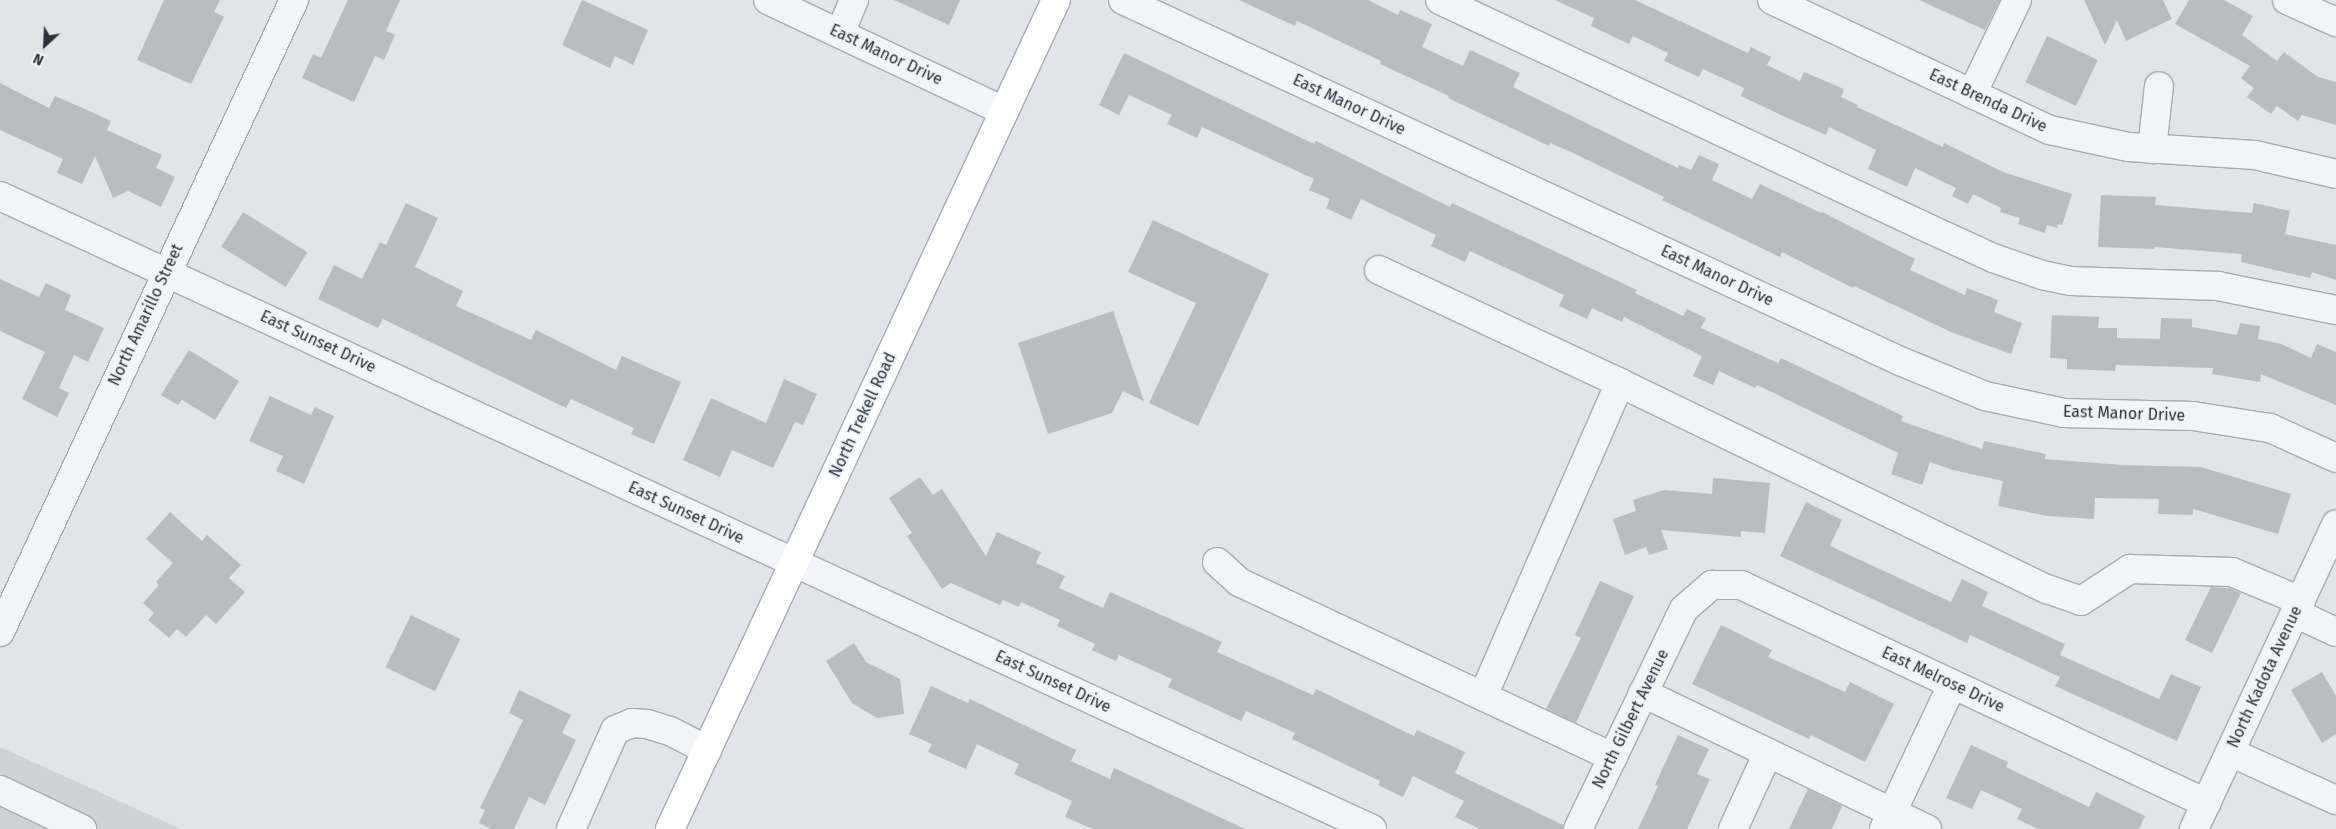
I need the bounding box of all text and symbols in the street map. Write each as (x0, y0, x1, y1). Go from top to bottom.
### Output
north arrow (20, 20, 70, 70)
street label: East Manor Drive (827, 20, 945, 90)
text: N (31, 49, 46, 69)
street label: East Brenda Drive (1926, 65, 2050, 137)
street label: East Manor Drive (1290, 70, 1408, 140)
street label: North Amarillo Street (105, 241, 187, 389)
street label: East Manor Drive (1658, 241, 1776, 311)
street label: East Sunset Drive (257, 307, 379, 377)
street label: North Trekell Road (826, 350, 900, 480)
street label: East Manor Drive (2063, 402, 2185, 426)
street label: East Sunset Drive (625, 478, 747, 548)
street label: North Kadota Avenue (2224, 603, 2306, 751)
street label: East Melrose Drive (1879, 643, 2007, 717)
street label: North Gilbert Avenue (1589, 646, 1673, 792)
street label: East Sunset Drive (992, 647, 1114, 717)

